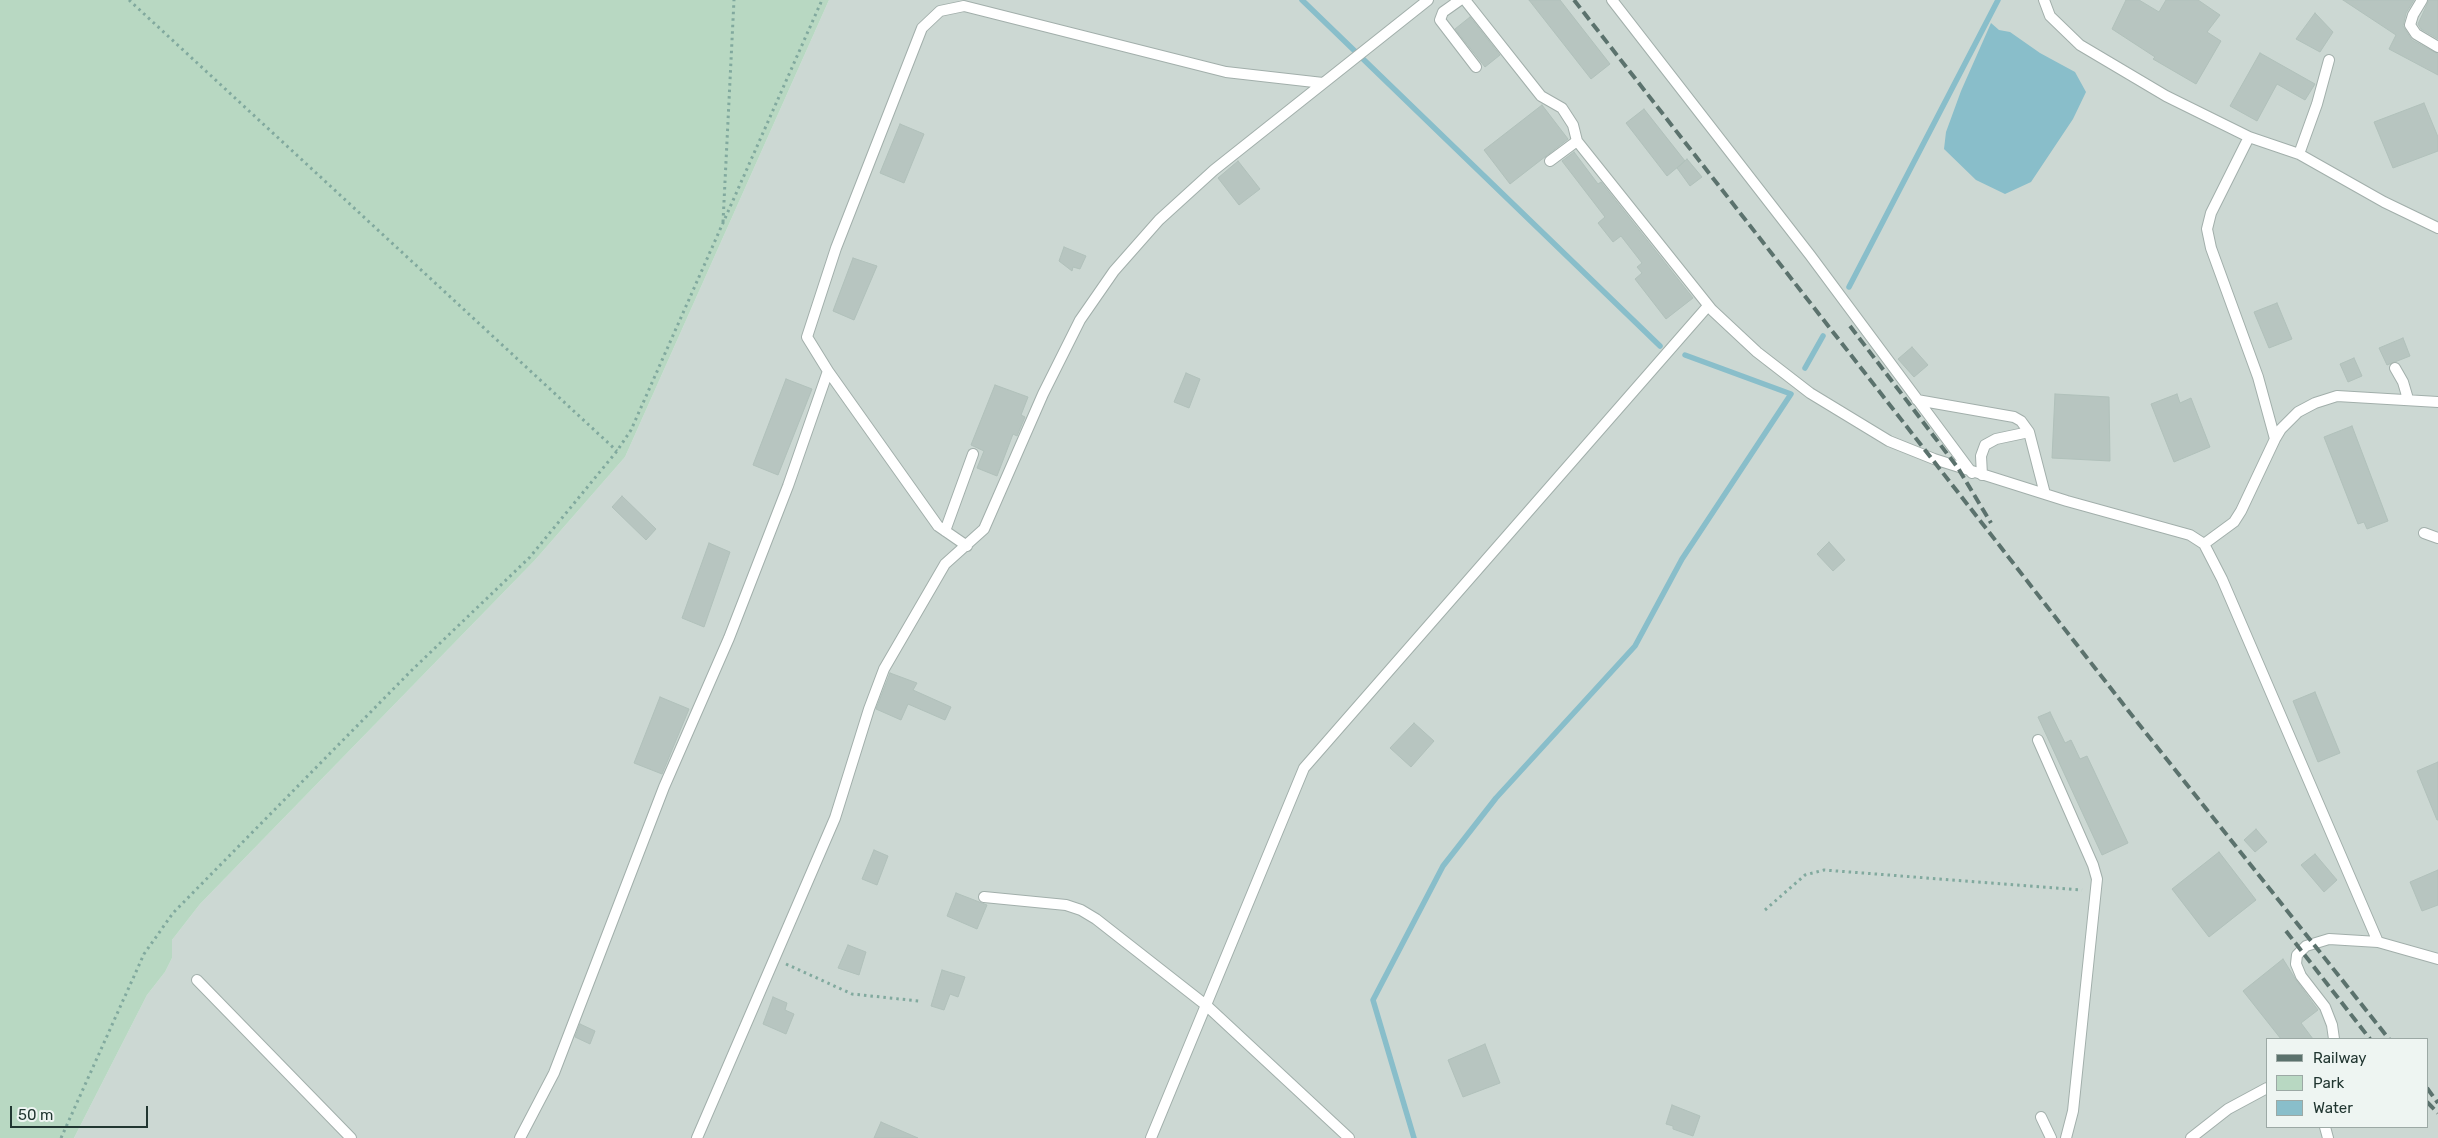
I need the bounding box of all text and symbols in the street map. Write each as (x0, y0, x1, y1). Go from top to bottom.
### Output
legend (2266, 1038, 2428, 1128)
text: Railway (2313, 1049, 2367, 1067)
text: Park (2313, 1074, 2344, 1092)
scale bar (12, 1096, 150, 1128)
text: Water (2313, 1099, 2353, 1117)
text: 50 m (18, 1106, 53, 1124)

